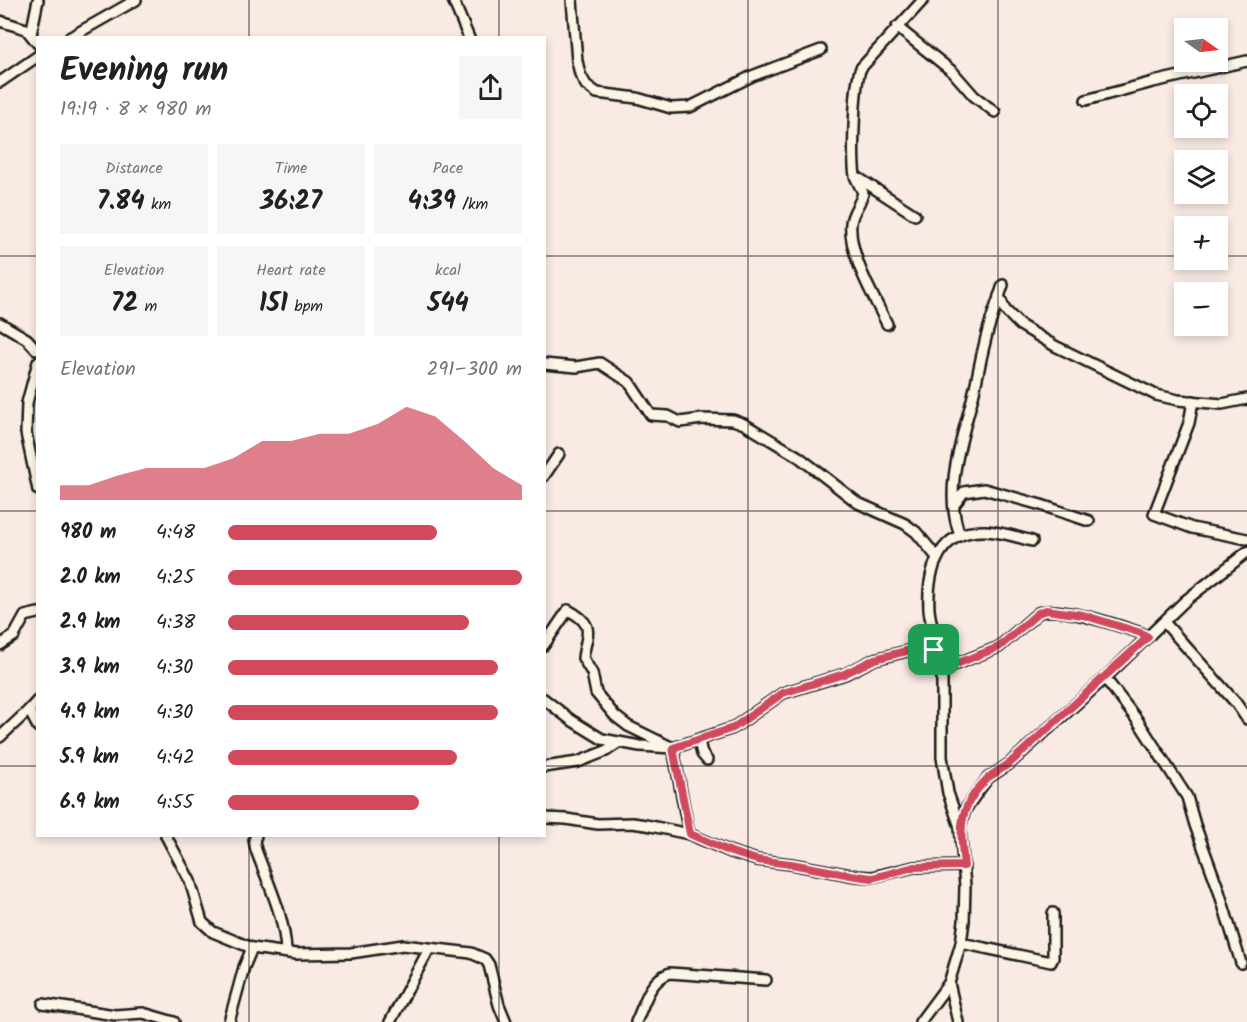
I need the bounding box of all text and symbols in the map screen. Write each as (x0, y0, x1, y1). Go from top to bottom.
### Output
north arrow (1174, 18, 1228, 72)
map controls (1174, 18, 1228, 336)
text: Evening run (60, 45, 228, 98)
button: share (459, 56, 522, 119)
button: locate (1174, 84, 1228, 138)
text: 19:19 · 8 × 980 m (60, 94, 211, 126)
button: layers (1174, 150, 1228, 204)
text: Distance (105, 156, 163, 181)
text: Time (275, 156, 307, 181)
text: Pace (433, 156, 463, 181)
text: 7.84 (97, 181, 145, 223)
text: 36:27 (260, 181, 322, 223)
text: 4:39 (408, 181, 456, 223)
text: km (145, 192, 171, 217)
text: /km (456, 192, 488, 217)
button: + (1174, 216, 1228, 270)
text: Elevation (104, 258, 164, 283)
text: Heart rate (256, 258, 326, 283)
text: kcal (435, 258, 461, 283)
button: − (1174, 282, 1228, 336)
text: 72 (111, 283, 138, 325)
text: 151 (259, 283, 288, 325)
text: 544 (427, 283, 469, 325)
text: m (138, 294, 157, 319)
text: bpm (288, 294, 323, 319)
text: Elevation (60, 354, 136, 386)
text: 291–300 m (427, 354, 522, 386)
text: 980 m (60, 517, 116, 549)
text: 4:48 (156, 517, 195, 549)
text: 2.0 km (60, 562, 121, 594)
text: 4:25 (156, 562, 194, 594)
text: 2.9 km (60, 607, 120, 639)
text: 4:38 (156, 607, 195, 639)
pin (908, 624, 959, 675)
icon: arrive (917, 633, 950, 666)
text: 3.9 km (60, 652, 120, 684)
text: 4:30 (156, 652, 193, 684)
text: 4.9 km (60, 697, 120, 729)
text: 4:30 (156, 697, 193, 729)
text: 5.9 km (60, 742, 119, 774)
text: 4:42 (156, 742, 195, 774)
text: 6.9 km (60, 787, 120, 819)
text: 4:55 (156, 787, 193, 819)

